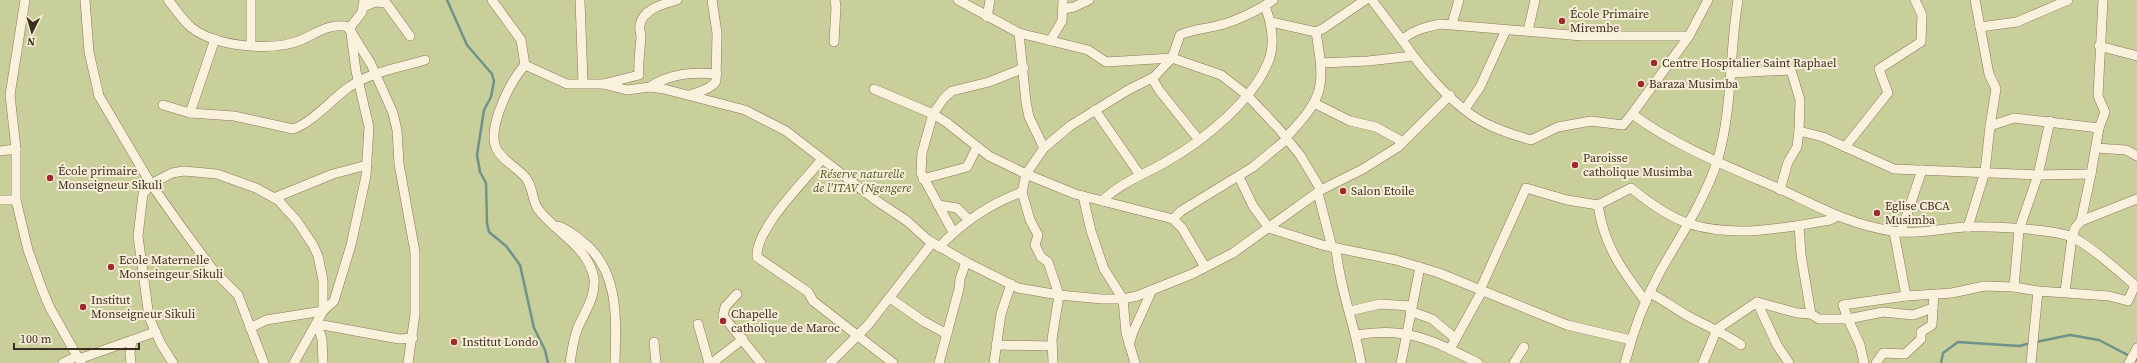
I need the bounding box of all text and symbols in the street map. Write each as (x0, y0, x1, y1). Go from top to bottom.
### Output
place label: École Primaire Mirembe (1570, 6, 1649, 36)
north arrow (12, 12, 52, 52)
marker: École Primaire Mirembe (1557, 16, 1567, 26)
text: N (27, 34, 36, 49)
place label: Centre Hospitalier Saint Raphael (1662, 55, 1837, 71)
marker: Centre Hospitalier Saint Raphael (1649, 58, 1659, 68)
place label: Baraza Musimba (1649, 76, 1739, 92)
marker: Baraza Musimba (1636, 79, 1646, 89)
place label: Paroisse catholique Musimba (1583, 150, 1693, 180)
marker: Paroisse catholique Musimba (1570, 160, 1580, 170)
place label: École primaire Monseigneur Sikuli (58, 163, 163, 193)
park label: Réserve naturelle de l'ITAV (Ngengere (813, 166, 911, 196)
marker: École primaire Monseigneur Sikuli (45, 173, 55, 183)
place label: Salon Etoile (1351, 183, 1414, 199)
marker: Salon Etoile (1338, 186, 1348, 196)
place label: Eglise CBCA Musimba (1885, 198, 1950, 228)
marker: Eglise CBCA Musimba (1872, 208, 1882, 218)
place label: Ecole Maternelle Monseingeur Sikuli (119, 252, 224, 282)
marker: Ecole Maternelle Monseingeur Sikuli (106, 262, 116, 272)
place label: Institut Monseigneur Sikuli (91, 292, 196, 322)
marker: Institut Monseigneur Sikuli (78, 302, 88, 312)
place label: Chapelle catholique de Maroc (731, 306, 840, 336)
marker: Chapelle catholique de Maroc (718, 316, 728, 326)
scale bar (14, 325, 139, 351)
text: 100 m (20, 331, 52, 347)
place label: Institut Londo (462, 334, 539, 350)
marker: Institut Londo (449, 337, 459, 347)

